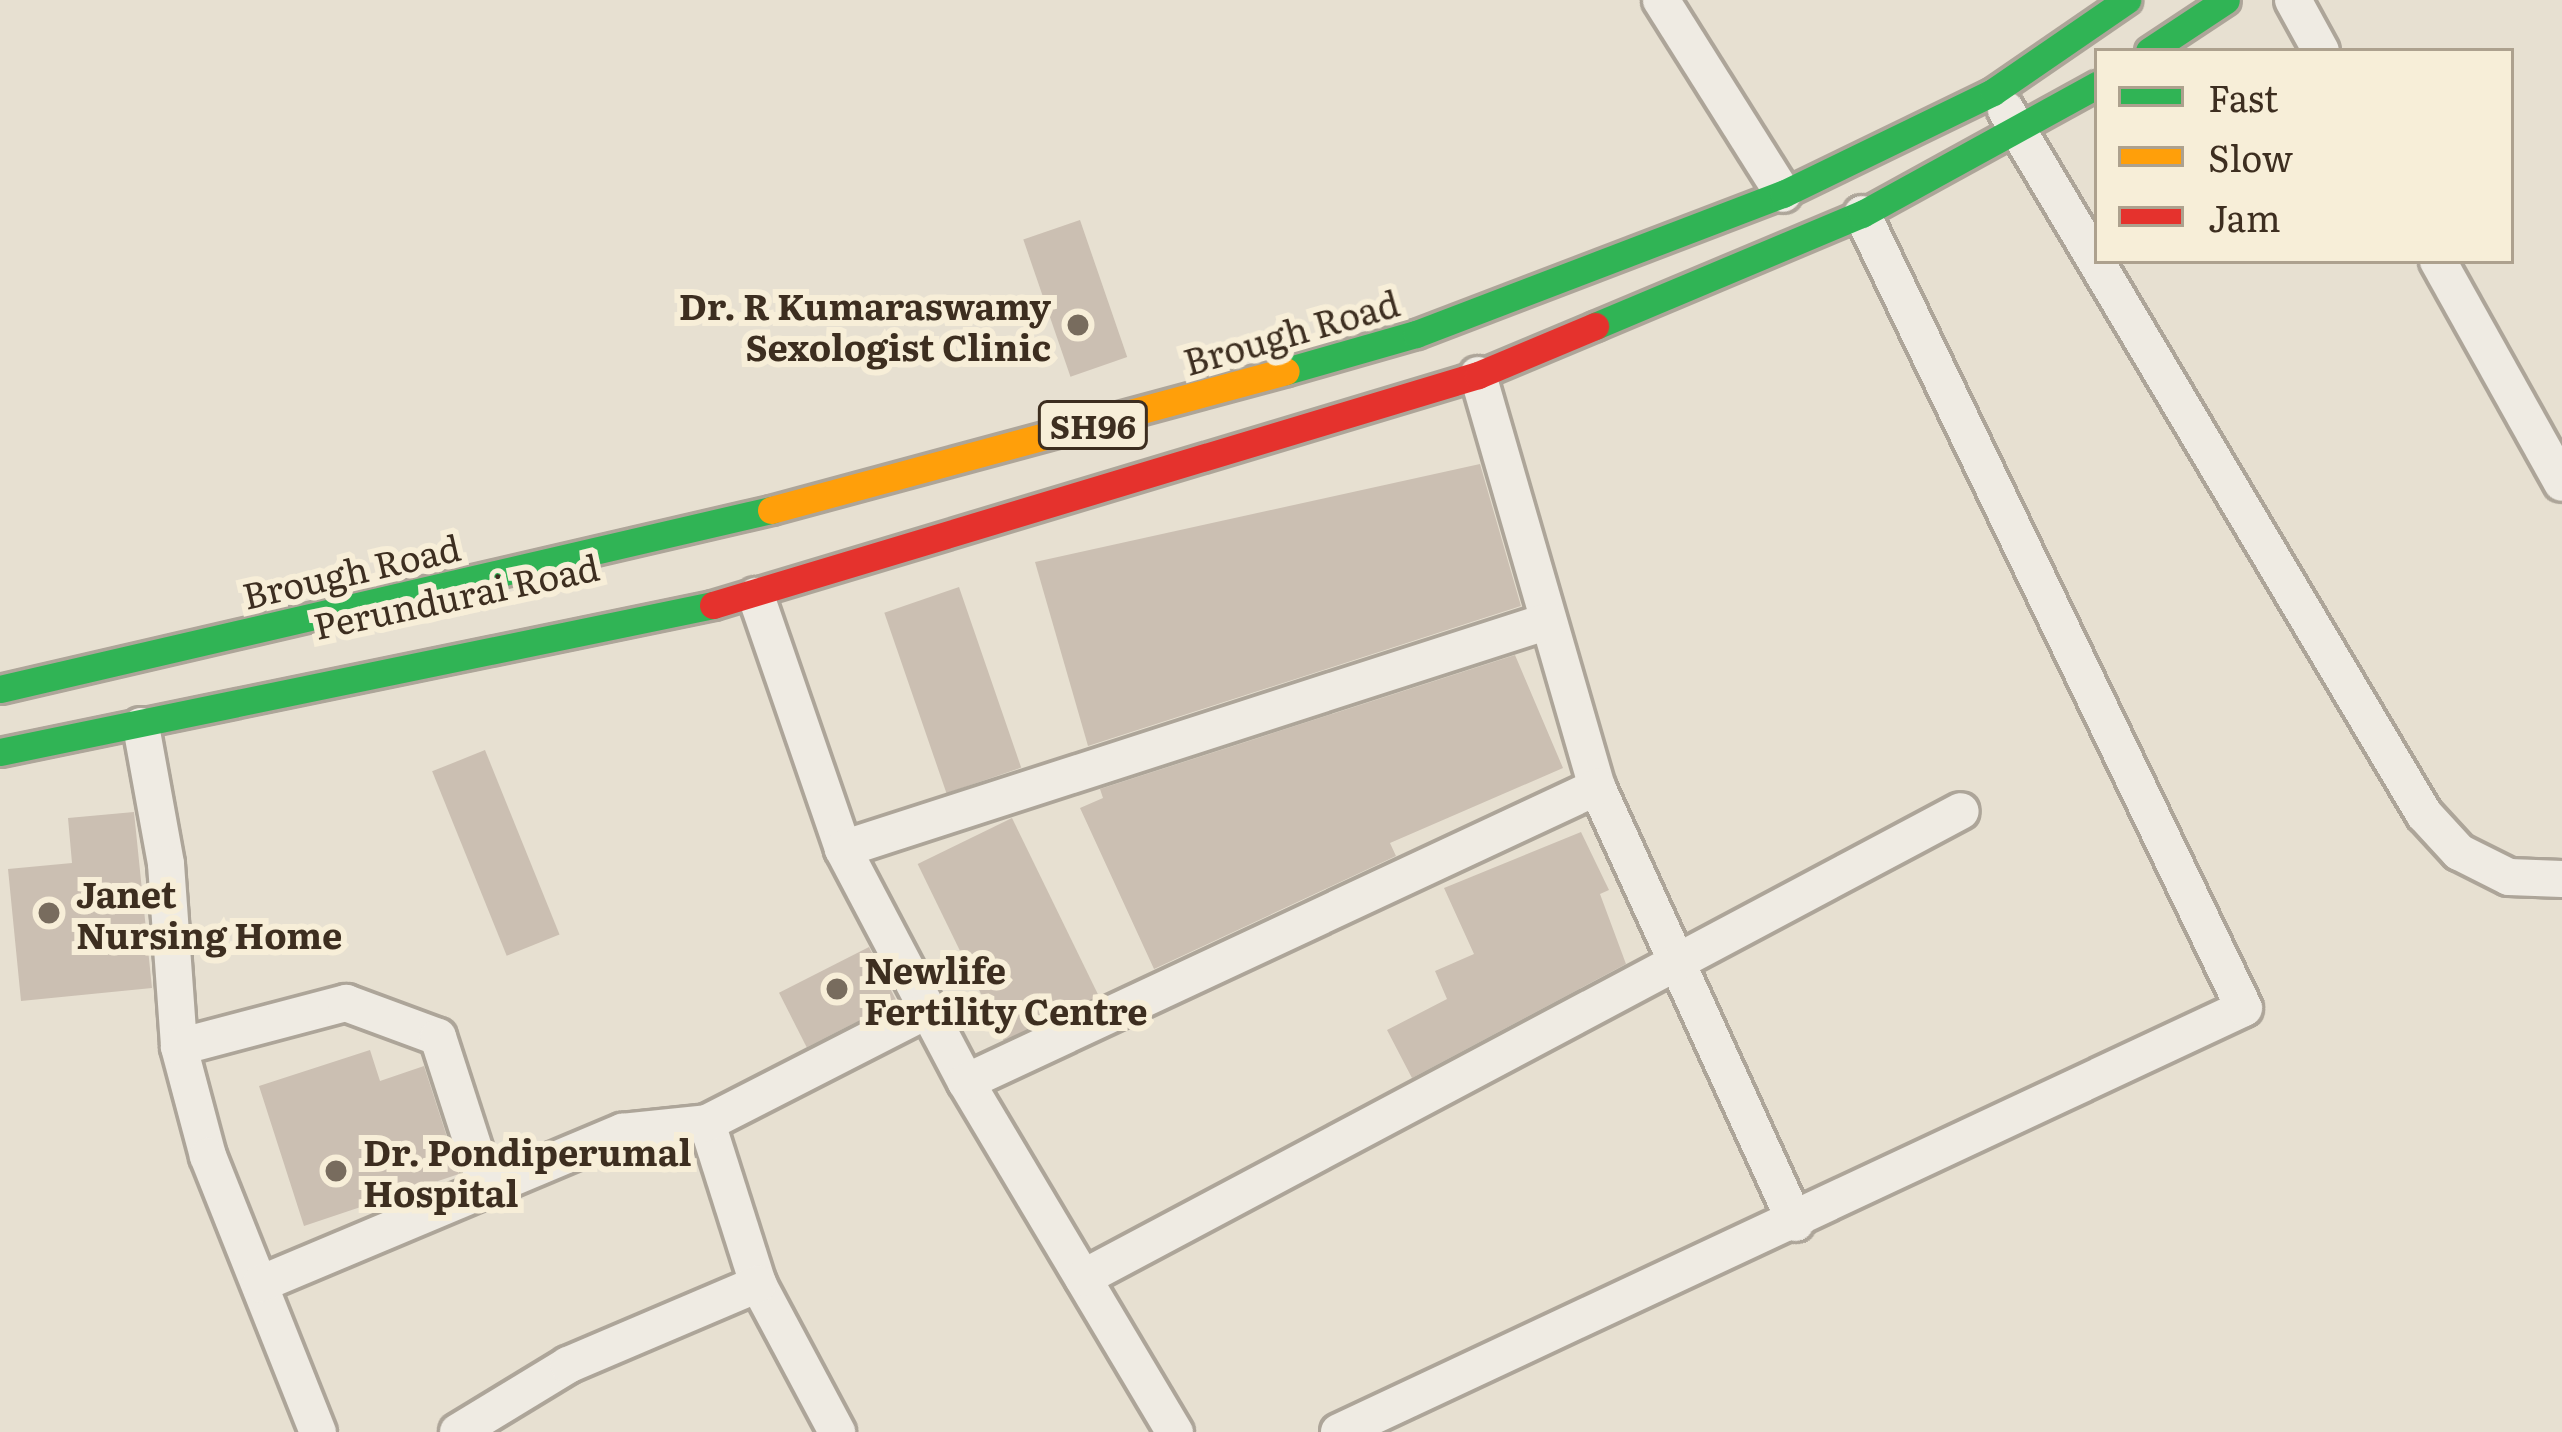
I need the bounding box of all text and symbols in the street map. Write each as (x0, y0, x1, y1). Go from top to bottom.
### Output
legend (2094, 48, 2514, 264)
text: Fast (2208, 70, 2278, 123)
text: Slow (2208, 130, 2293, 183)
text: Jam (2208, 190, 2281, 243)
street label: Brough Road (1178, 280, 1404, 382)
place label: Dr. R Kumaraswamy Sexologist Clinic (679, 282, 1051, 367)
marker: Dr. R Kumaraswamy Sexologist Clinic (1062, 309, 1094, 341)
road number: SH96 (1036, 398, 1150, 452)
street label: Brough Road (238, 524, 464, 616)
street label: Perundurai Road (309, 544, 603, 646)
place label: Janet Nursing Home (76, 870, 342, 955)
marker: Janet Nursing Home (33, 897, 65, 929)
place label: Newlife Fertility Centre (864, 946, 1148, 1031)
marker: Newlife Fertility Centre (821, 973, 853, 1005)
place label: Dr. Pondiperumal Hospital (363, 1128, 692, 1213)
marker: Dr. Pondiperumal Hospital (320, 1155, 352, 1187)

